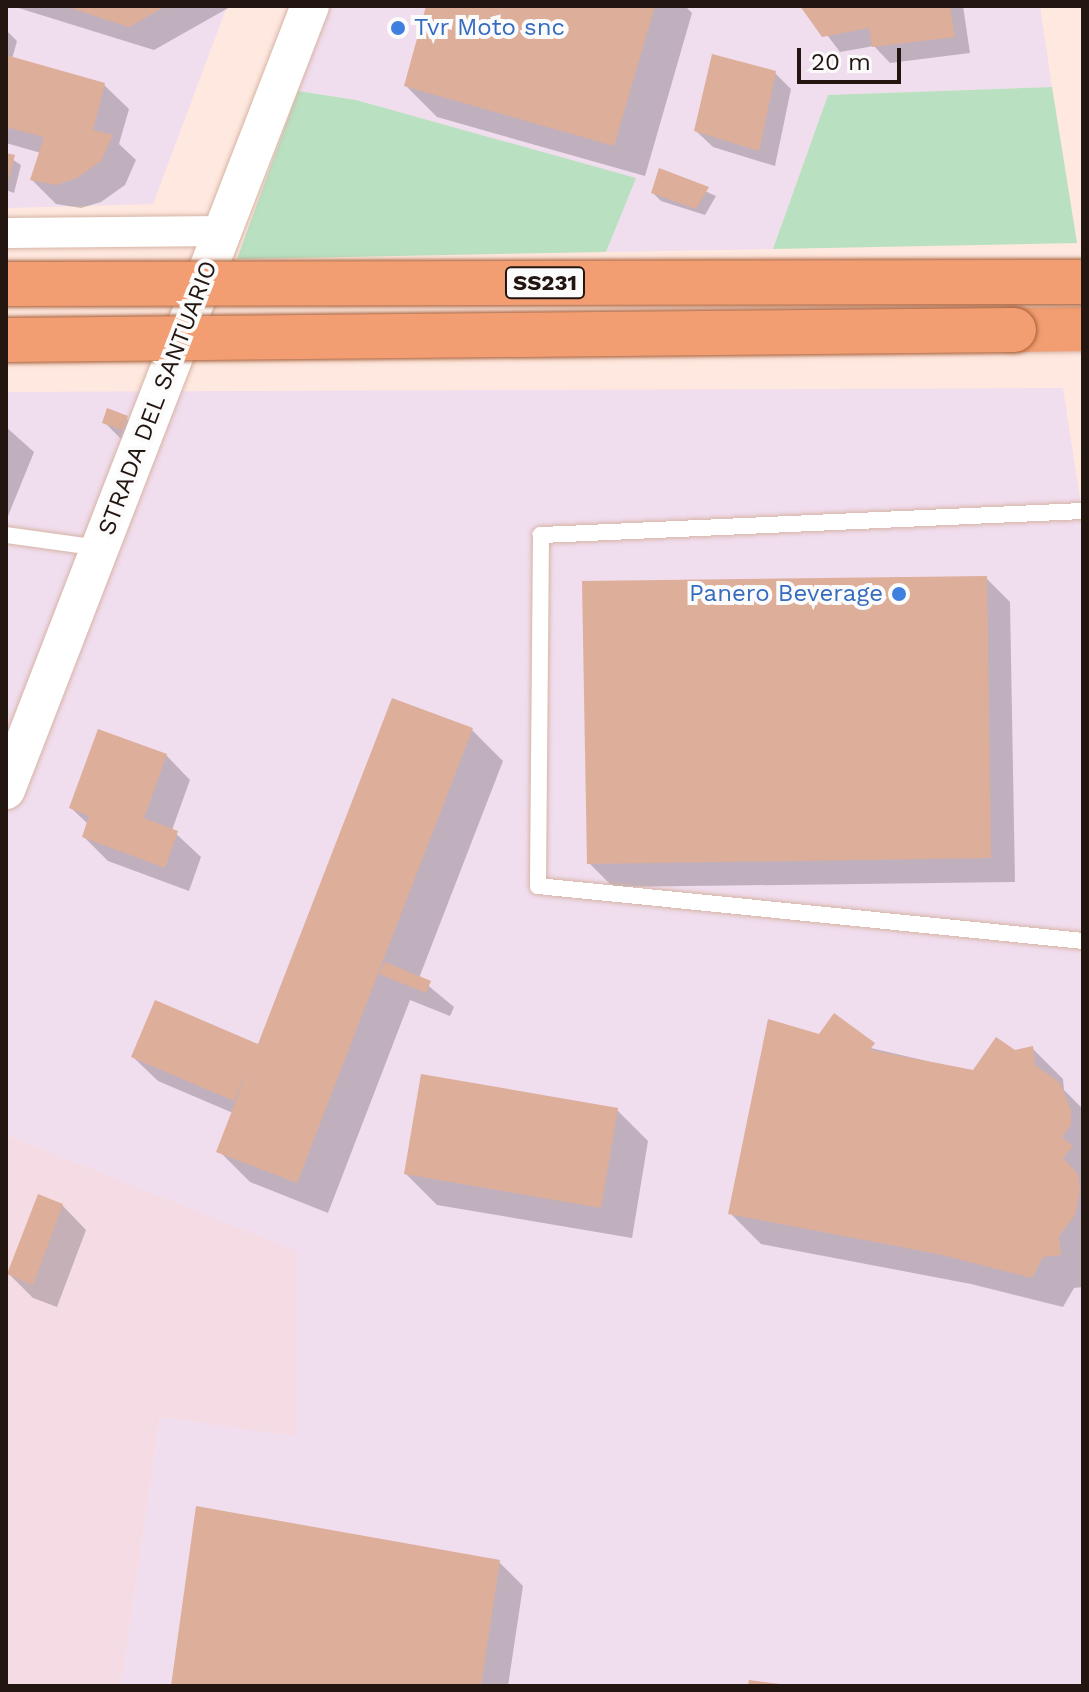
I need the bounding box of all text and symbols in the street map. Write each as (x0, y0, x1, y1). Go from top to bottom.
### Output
place label: Tvr Moto snc (414, 14, 566, 42)
marker: Tvr Moto snc (389, 19, 407, 37)
scale bar (801, 32, 905, 82)
text: 20 m (811, 48, 871, 76)
street label: STRADA DEL SANTUARIO (92, 256, 224, 540)
road number: SS231 (503, 265, 587, 301)
place label: Panero Beverage (689, 580, 883, 608)
marker: Panero Beverage (890, 585, 908, 603)

